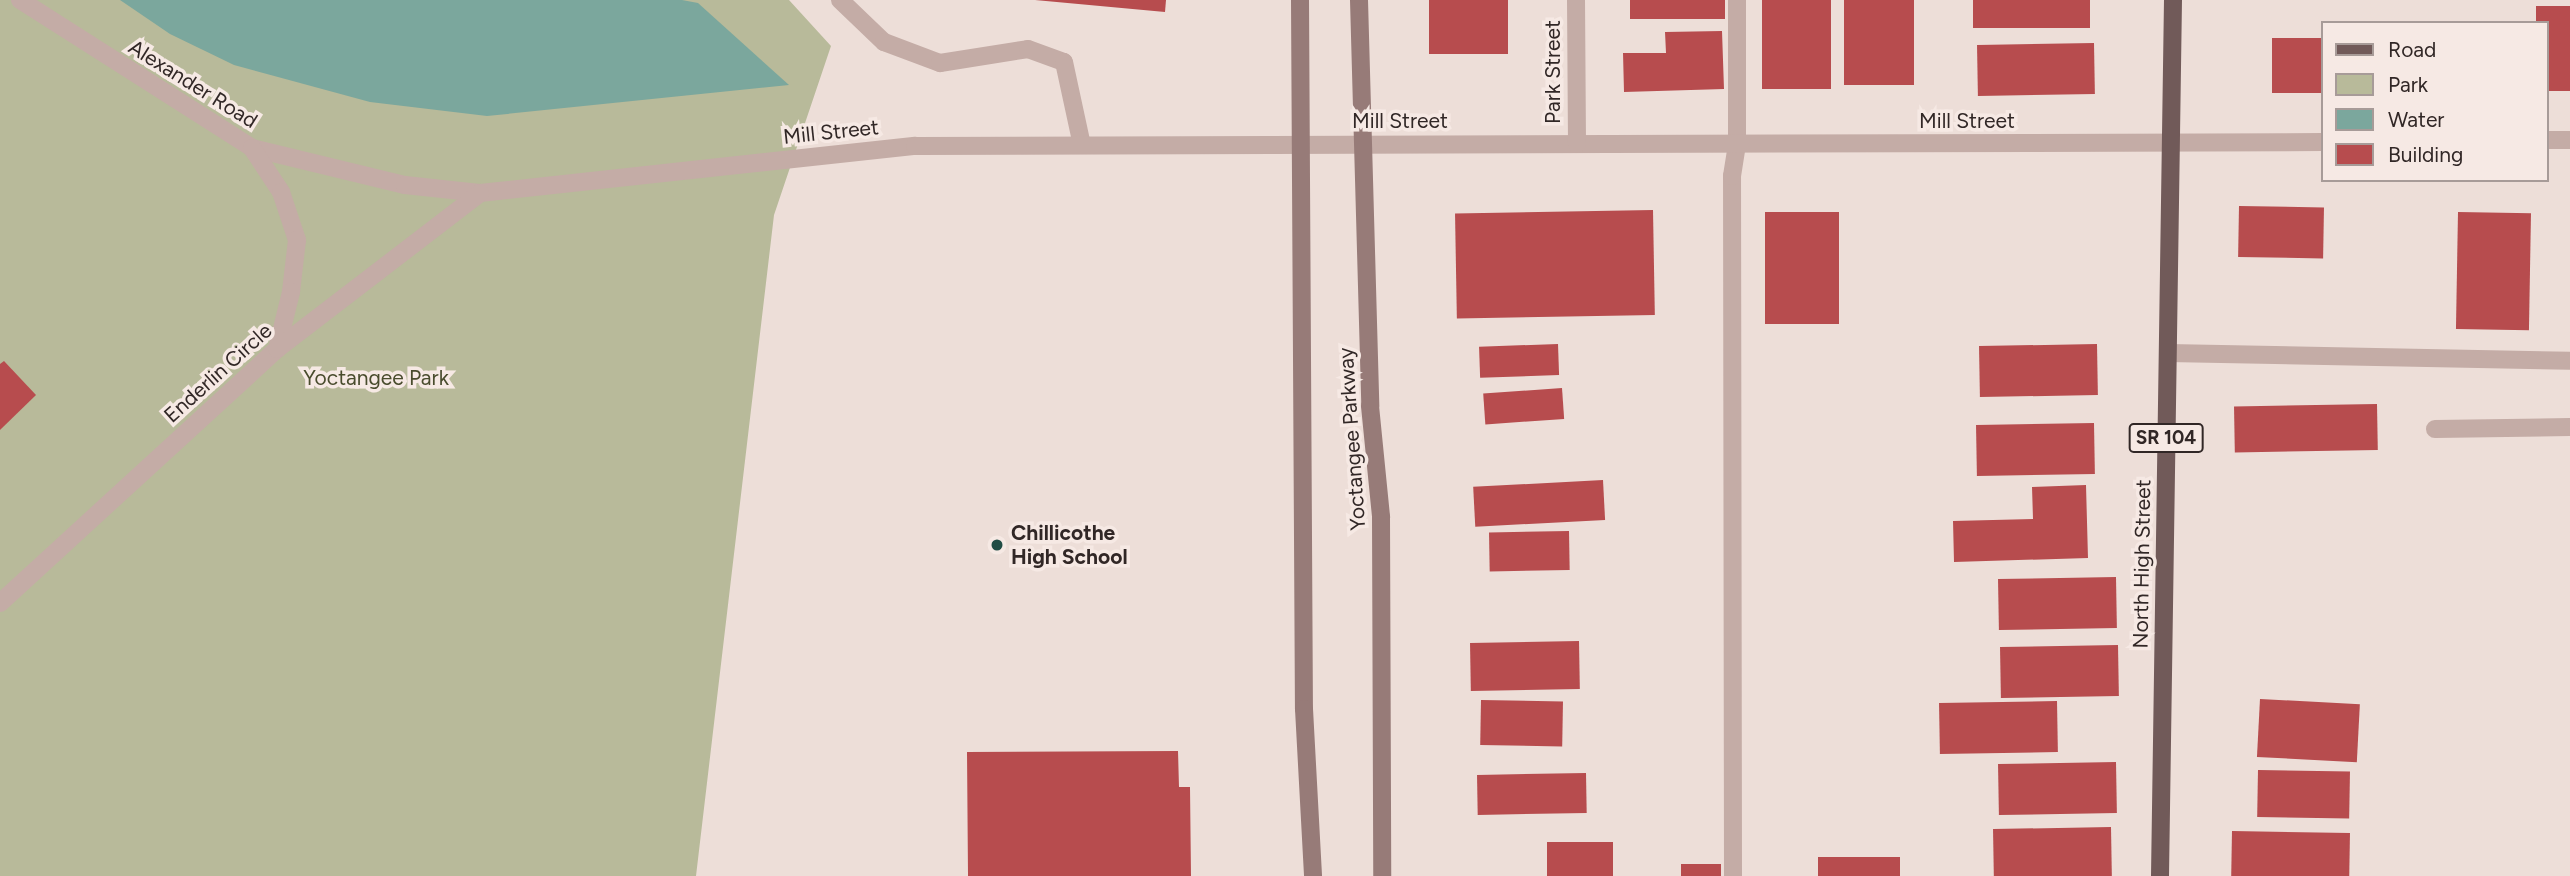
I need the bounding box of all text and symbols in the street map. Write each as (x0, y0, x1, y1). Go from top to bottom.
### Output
street label: Park Street (1540, 20, 1566, 124)
legend (2322, 21, 2549, 182)
street label: Alexander Road (124, 34, 262, 134)
text: Road (2388, 37, 2436, 62)
text: Park (2388, 72, 2428, 97)
text: Water (2388, 107, 2444, 132)
street label: Mill Street (1352, 108, 1448, 134)
street label: Mill Street (1919, 108, 2015, 134)
street label: Mill Street (782, 114, 880, 150)
text: Building (2388, 142, 2463, 167)
street label: Enderlin Circle (159, 318, 277, 428)
street label: Yoctangee Parkway (1333, 347, 1371, 531)
park label: Yoctangee Park (303, 365, 449, 391)
road number: SR 104 (2128, 422, 2204, 453)
street label: North High Street (2128, 479, 2156, 649)
place label: Chillicothe High School (1011, 520, 1128, 570)
marker: Chillicothe High School (989, 537, 1005, 553)

